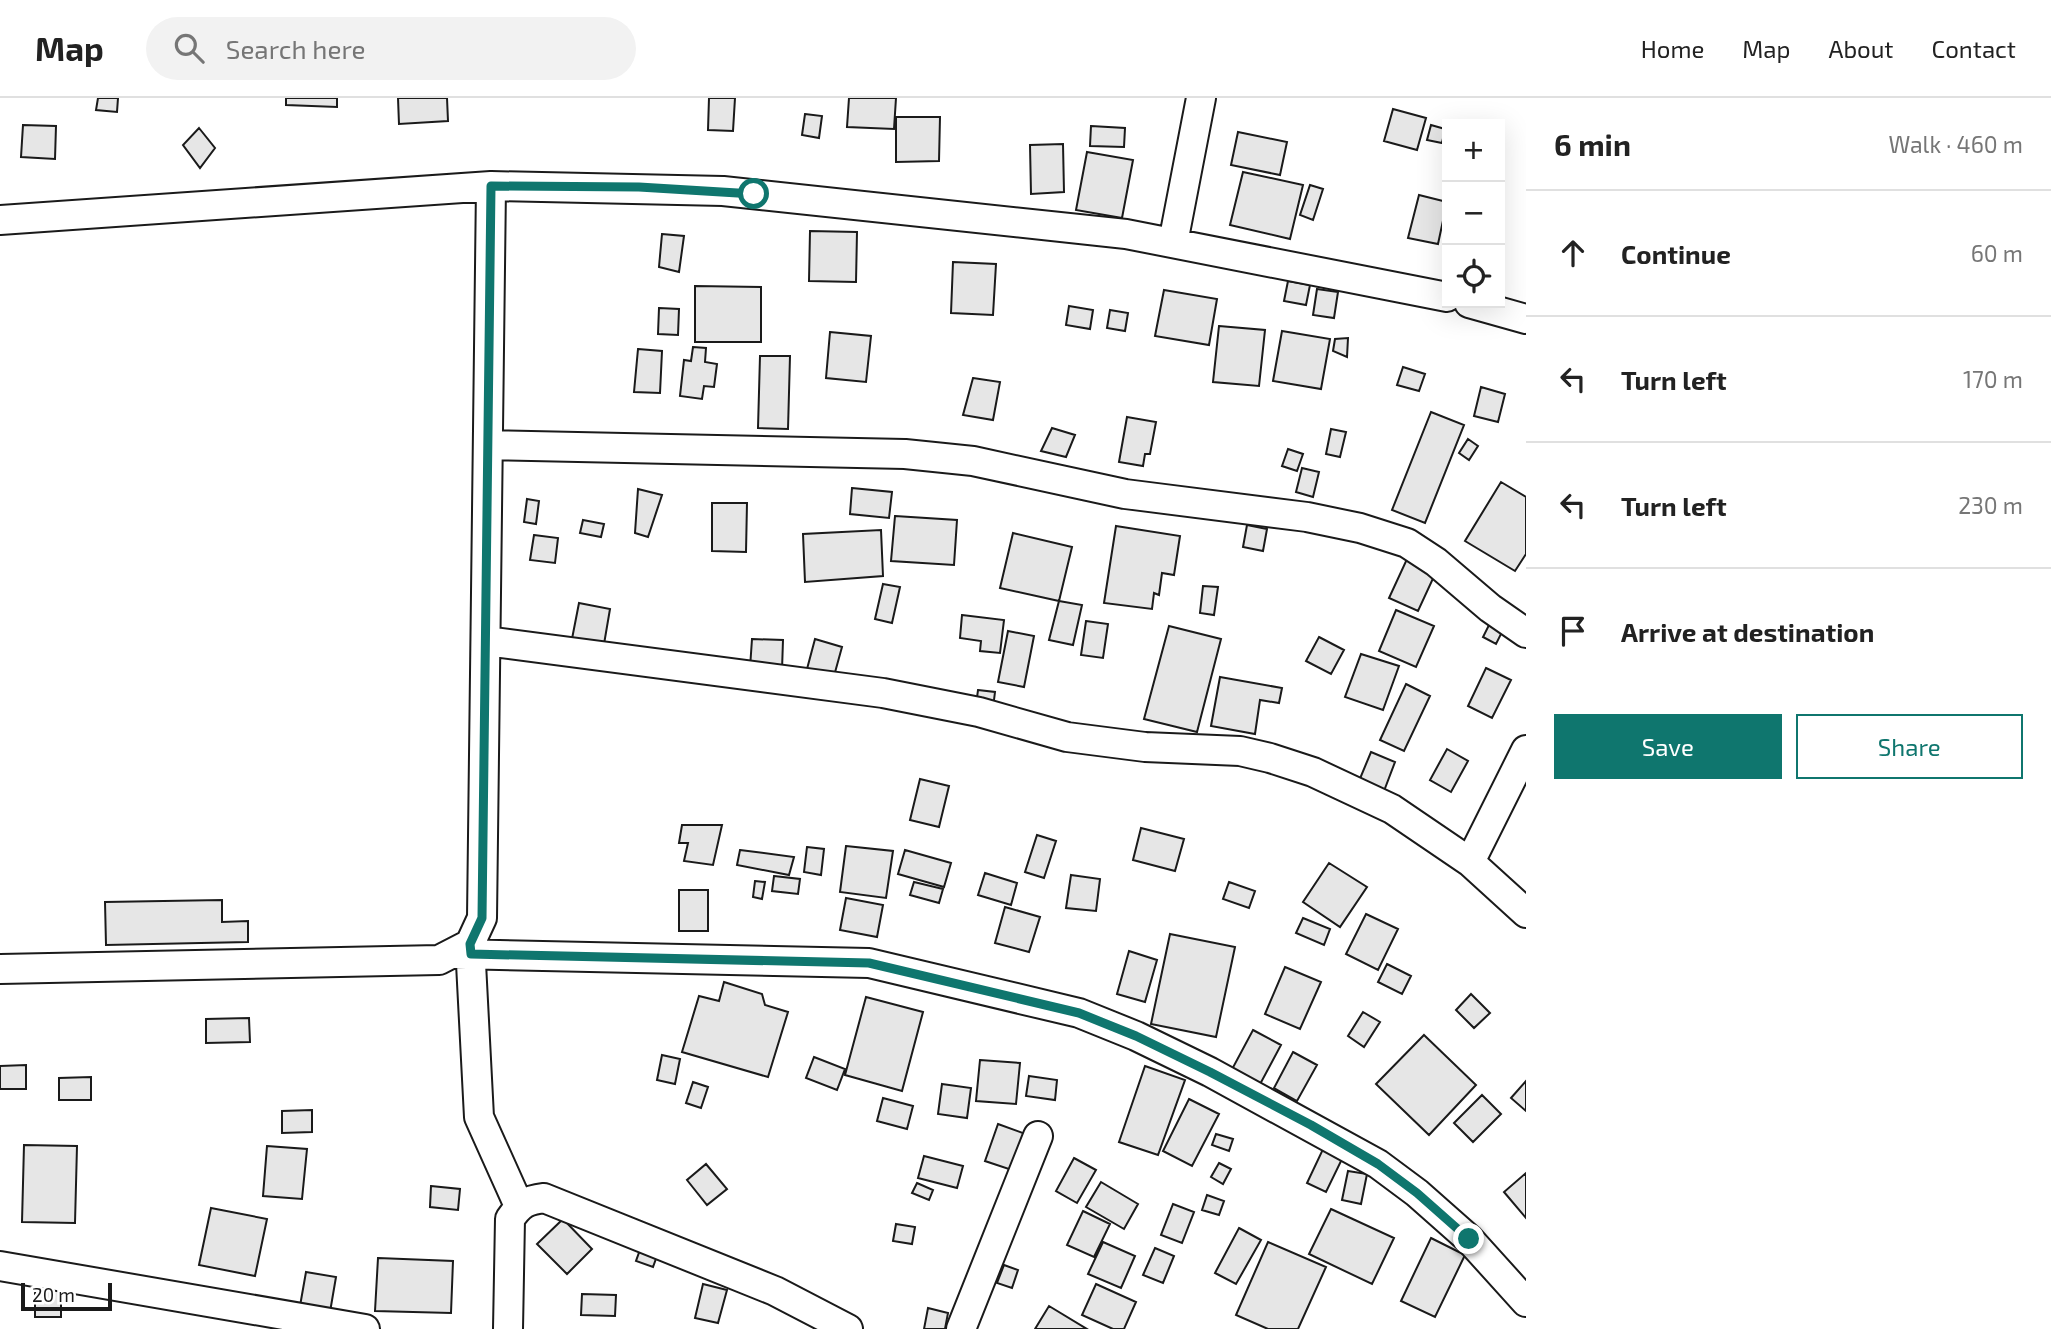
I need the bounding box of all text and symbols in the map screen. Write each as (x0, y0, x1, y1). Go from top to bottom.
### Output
search box (146, 17, 636, 80)
text: Map (35, 28, 104, 68)
icon: search (170, 29, 208, 67)
text: Search here (226, 33, 365, 64)
text: Home (1641, 34, 1704, 63)
text: Map (1742, 34, 1790, 63)
text: About (1828, 34, 1894, 63)
text: Contact (1932, 34, 2016, 63)
map controls (1442, 119, 1505, 308)
button: + (1442, 119, 1505, 182)
text: 6 min (1554, 126, 1631, 162)
text: Walk · 460 m (1888, 130, 2023, 158)
route start (738, 178, 769, 209)
button: − (1442, 182, 1505, 245)
icon: ahead (1554, 234, 1592, 272)
text: Continue (1621, 238, 1731, 269)
text: 60 m (1971, 239, 2023, 267)
button: locate (1442, 245, 1505, 308)
icon: left (1554, 360, 1592, 398)
text: Turn left (1621, 364, 1727, 395)
text: 170 m (1963, 365, 2023, 393)
icon: left (1554, 486, 1592, 524)
text: Turn left (1621, 490, 1727, 521)
text: 230 m (1958, 491, 2023, 519)
icon: arrive (1554, 612, 1592, 650)
text: Arrive at destination (1621, 616, 1874, 647)
button: Save (1554, 714, 1782, 779)
button: Share (1796, 714, 2023, 779)
route end (1453, 1223, 1484, 1254)
scale bar (21, 1280, 112, 1312)
text: 20 m (32, 1283, 75, 1306)

